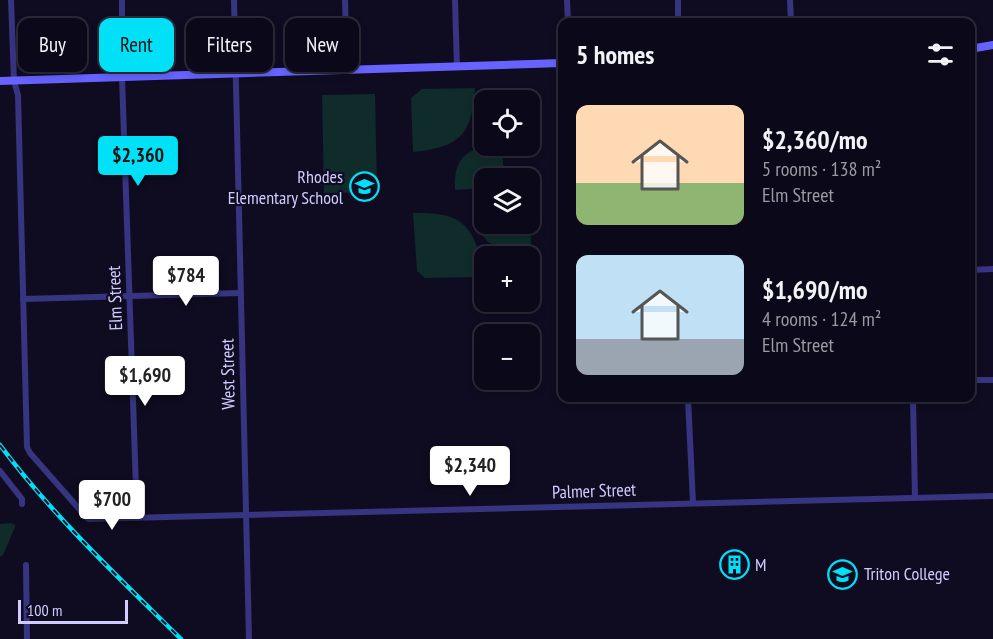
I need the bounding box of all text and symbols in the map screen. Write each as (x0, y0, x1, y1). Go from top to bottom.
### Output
chip: Buy (18, 18, 87, 72)
chip: Rent (99, 18, 174, 72)
chip: Filters (186, 18, 273, 72)
chip: New (285, 18, 359, 72)
text: 5 homes (576, 38, 654, 71)
icon: filters (924, 38, 957, 71)
map controls (474, 90, 540, 390)
button: locate (474, 90, 540, 156)
text: $2,360/mo (762, 123, 868, 156)
icon: home (624, 129, 696, 201)
pin: $2,360 (89, 136, 187, 187)
text: $2,360 (112, 142, 164, 168)
text: 5 rooms · 138 m² (762, 156, 881, 182)
place label: Rhodes Elementary School (228, 165, 344, 209)
button: layers (474, 168, 540, 234)
school or university icon: Rhodes Elementary School (348, 171, 380, 203)
text: Elm Street (762, 182, 834, 208)
button: + (474, 246, 540, 312)
pin: $784 (150, 256, 222, 307)
text: $784 (167, 262, 205, 288)
street label: Elm Street (102, 265, 127, 331)
text: $1,690/mo (762, 273, 868, 306)
icon: home (624, 279, 696, 351)
text: 4 rooms · 124 m² (762, 306, 881, 332)
button: − (474, 324, 540, 390)
text: Elm Street (762, 332, 834, 358)
street label: West Street (215, 338, 240, 410)
pin: $1,690 (96, 356, 194, 407)
text: $1,690 (119, 362, 171, 388)
pin: $2,340 (421, 446, 519, 497)
text: $2,340 (444, 452, 496, 478)
street label: Palmer Street (552, 478, 637, 503)
pin: $700 (76, 480, 148, 531)
text: $700 (93, 486, 131, 512)
building icon: M (718, 549, 750, 581)
place label: M (755, 553, 766, 576)
school or university icon: Triton College (827, 558, 859, 590)
place label: Triton College (864, 562, 950, 585)
scale bar (18, 597, 128, 624)
text: 100 m (27, 600, 62, 620)

